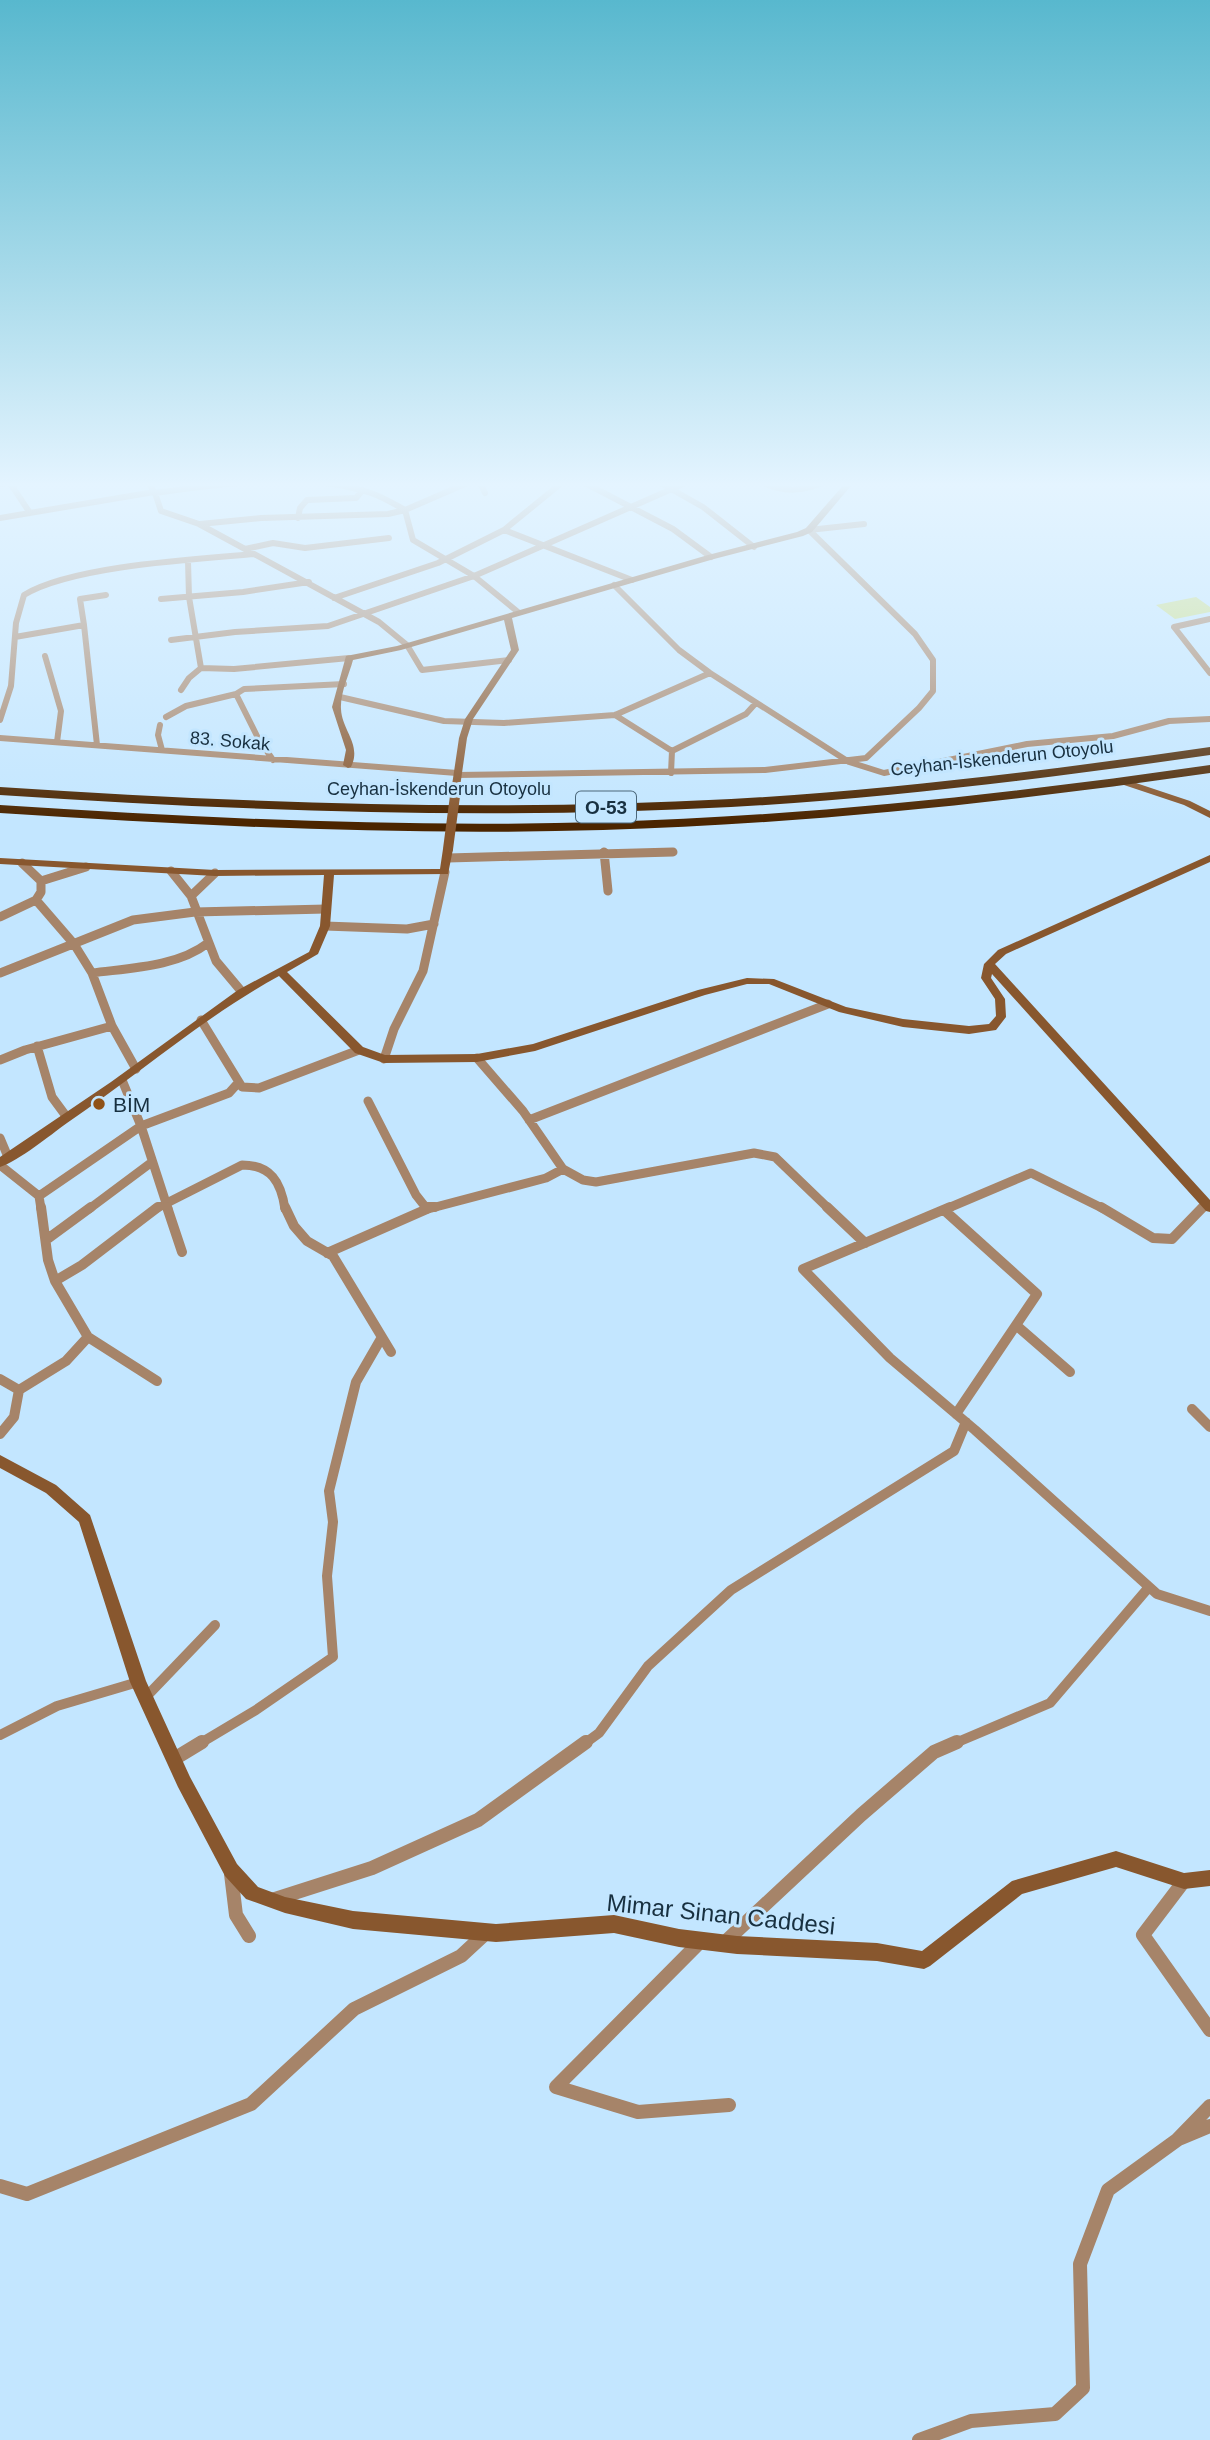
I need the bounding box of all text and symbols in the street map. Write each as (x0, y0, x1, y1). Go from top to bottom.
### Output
street label: 83. Sokak (189, 728, 272, 755)
street label: Ceyhan-İskenderun Otoyolu (889, 736, 1115, 780)
street label: Ceyhan-İskenderun Otoyolu (327, 779, 551, 799)
road number: O-53 (576, 792, 636, 822)
place label: BİM (113, 1093, 150, 1116)
marker: BİM (91, 1096, 107, 1112)
street label: Mimar Sinan Caddesi (605, 1889, 837, 1939)

